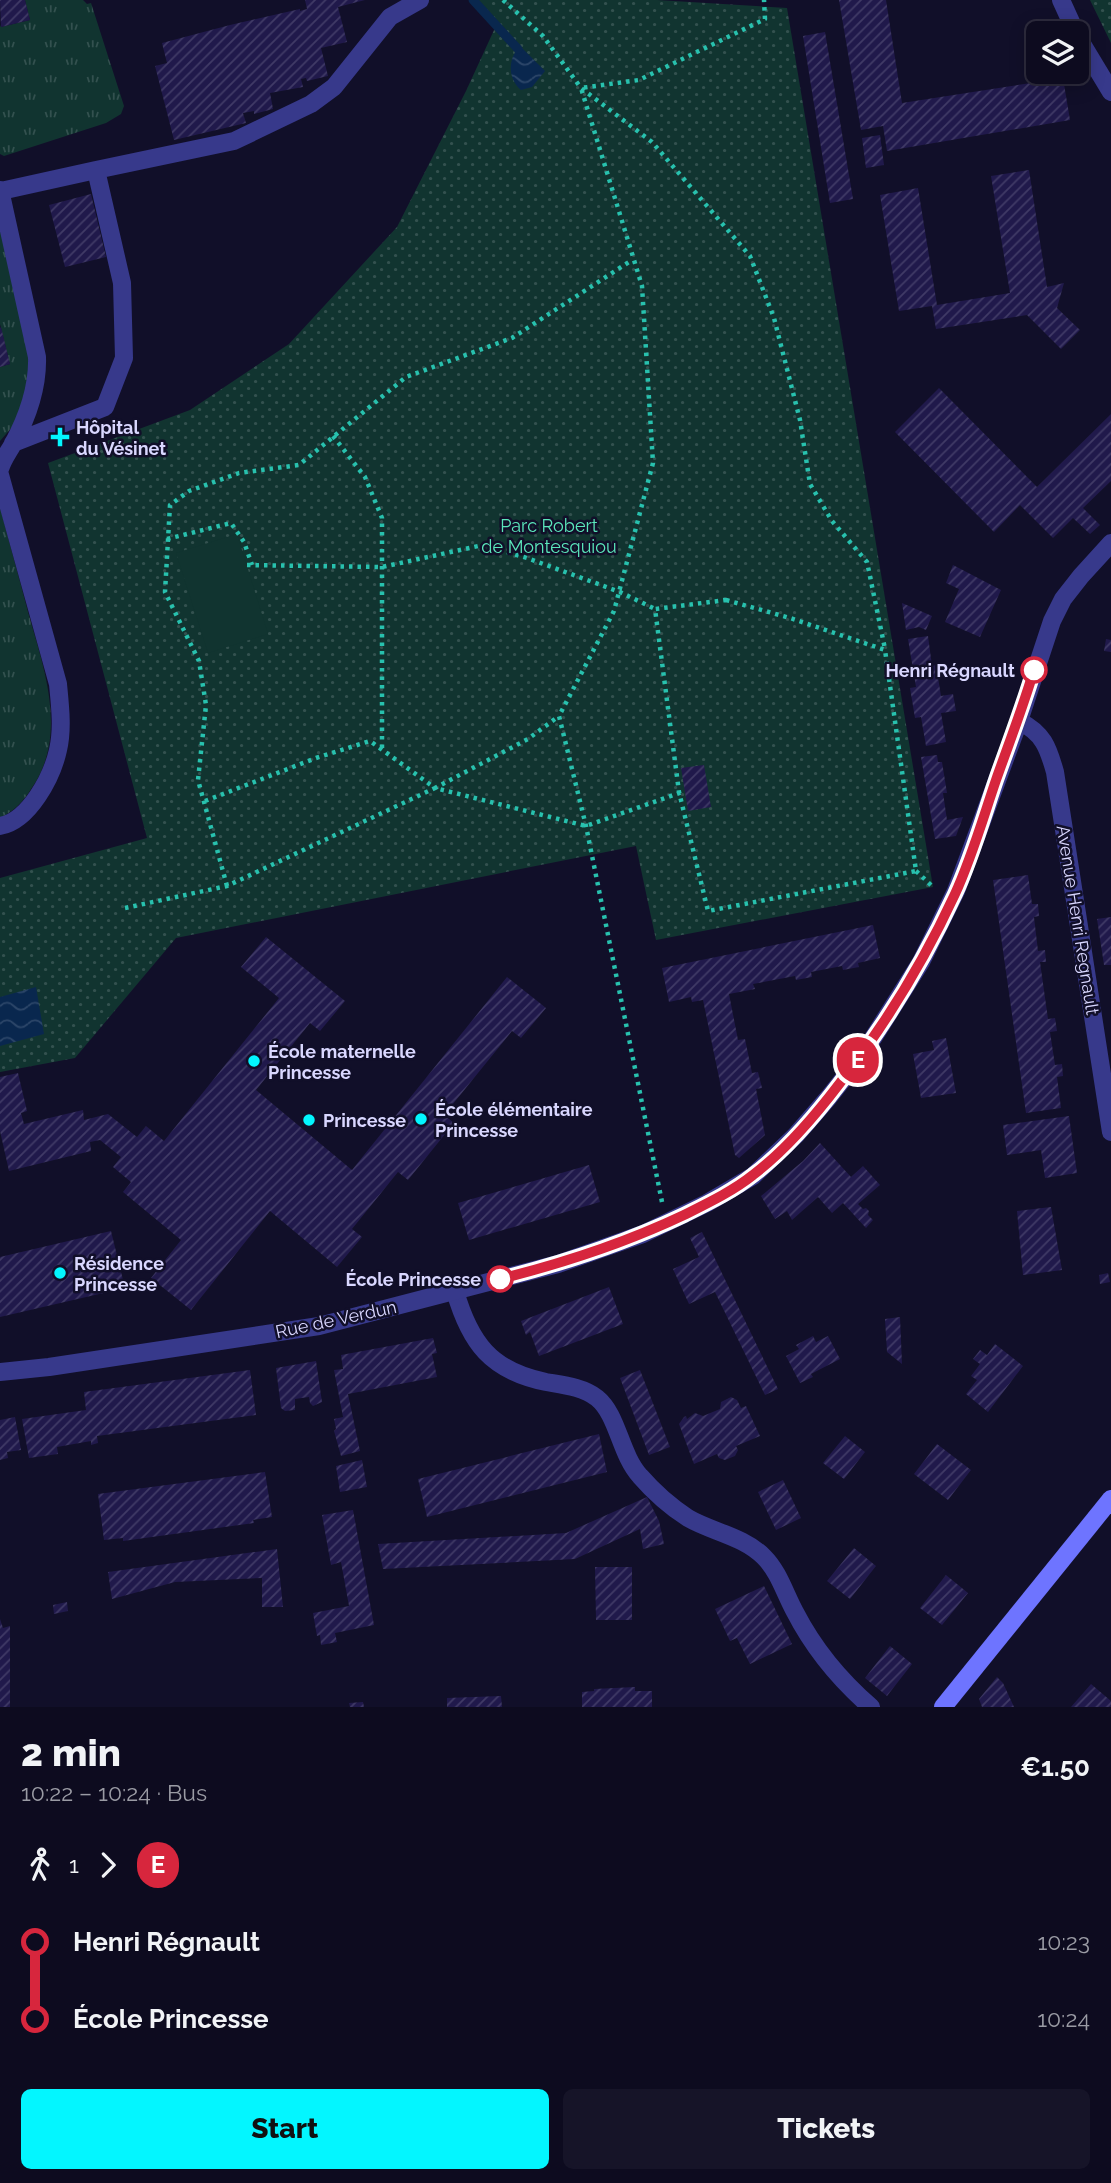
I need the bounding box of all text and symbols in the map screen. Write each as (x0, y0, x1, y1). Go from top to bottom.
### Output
map controls (1026, 21, 1089, 84)
button: layers (1026, 21, 1089, 84)
place label: Hôpital du Vésinet (76, 417, 166, 459)
marker: Hôpital du Vésinet (50, 427, 70, 447)
park label: Parc Robert de Montesquiou (481, 515, 617, 557)
marker: Henri Régnault (1021, 657, 1047, 683)
place label: Henri Régnault (886, 660, 1015, 681)
street label: Avenue Henri Regnault (1053, 824, 1103, 1016)
line badge: E (835, 1037, 881, 1083)
place label: École maternelle Princesse (268, 1041, 416, 1083)
text: E (851, 1045, 865, 1074)
marker: École maternelle Princesse (246, 1053, 262, 1069)
place label: École élémentaire Princesse (435, 1099, 593, 1141)
place label: Princesse (323, 1110, 406, 1131)
marker: École élémentaire Princesse (413, 1111, 429, 1127)
marker: Princesse (301, 1112, 317, 1128)
place label: Résidence Princesse (74, 1253, 164, 1295)
marker: Résidence Princesse (52, 1265, 68, 1281)
marker: École Princesse (487, 1266, 513, 1292)
place label: École Princesse (346, 1269, 481, 1290)
street label: Rue de Verdun (274, 1296, 398, 1342)
text: 2 min (21, 1730, 121, 1775)
text: €1.50 (1020, 1752, 1090, 1782)
text: 10:22 – 10:24 · Bus (21, 1779, 207, 1806)
icon: walk (21, 1846, 59, 1884)
icon: forward (89, 1846, 127, 1884)
text: E (151, 1850, 165, 1879)
text: 1 (69, 1851, 79, 1878)
text: Henri Régnault (73, 1927, 260, 1957)
text: 10:23 (1037, 1928, 1090, 1955)
text: École Princesse (73, 2004, 269, 2034)
text: 10:24 (1037, 2005, 1090, 2032)
button: Start (21, 2089, 549, 2169)
button: Tickets (563, 2089, 1090, 2169)

